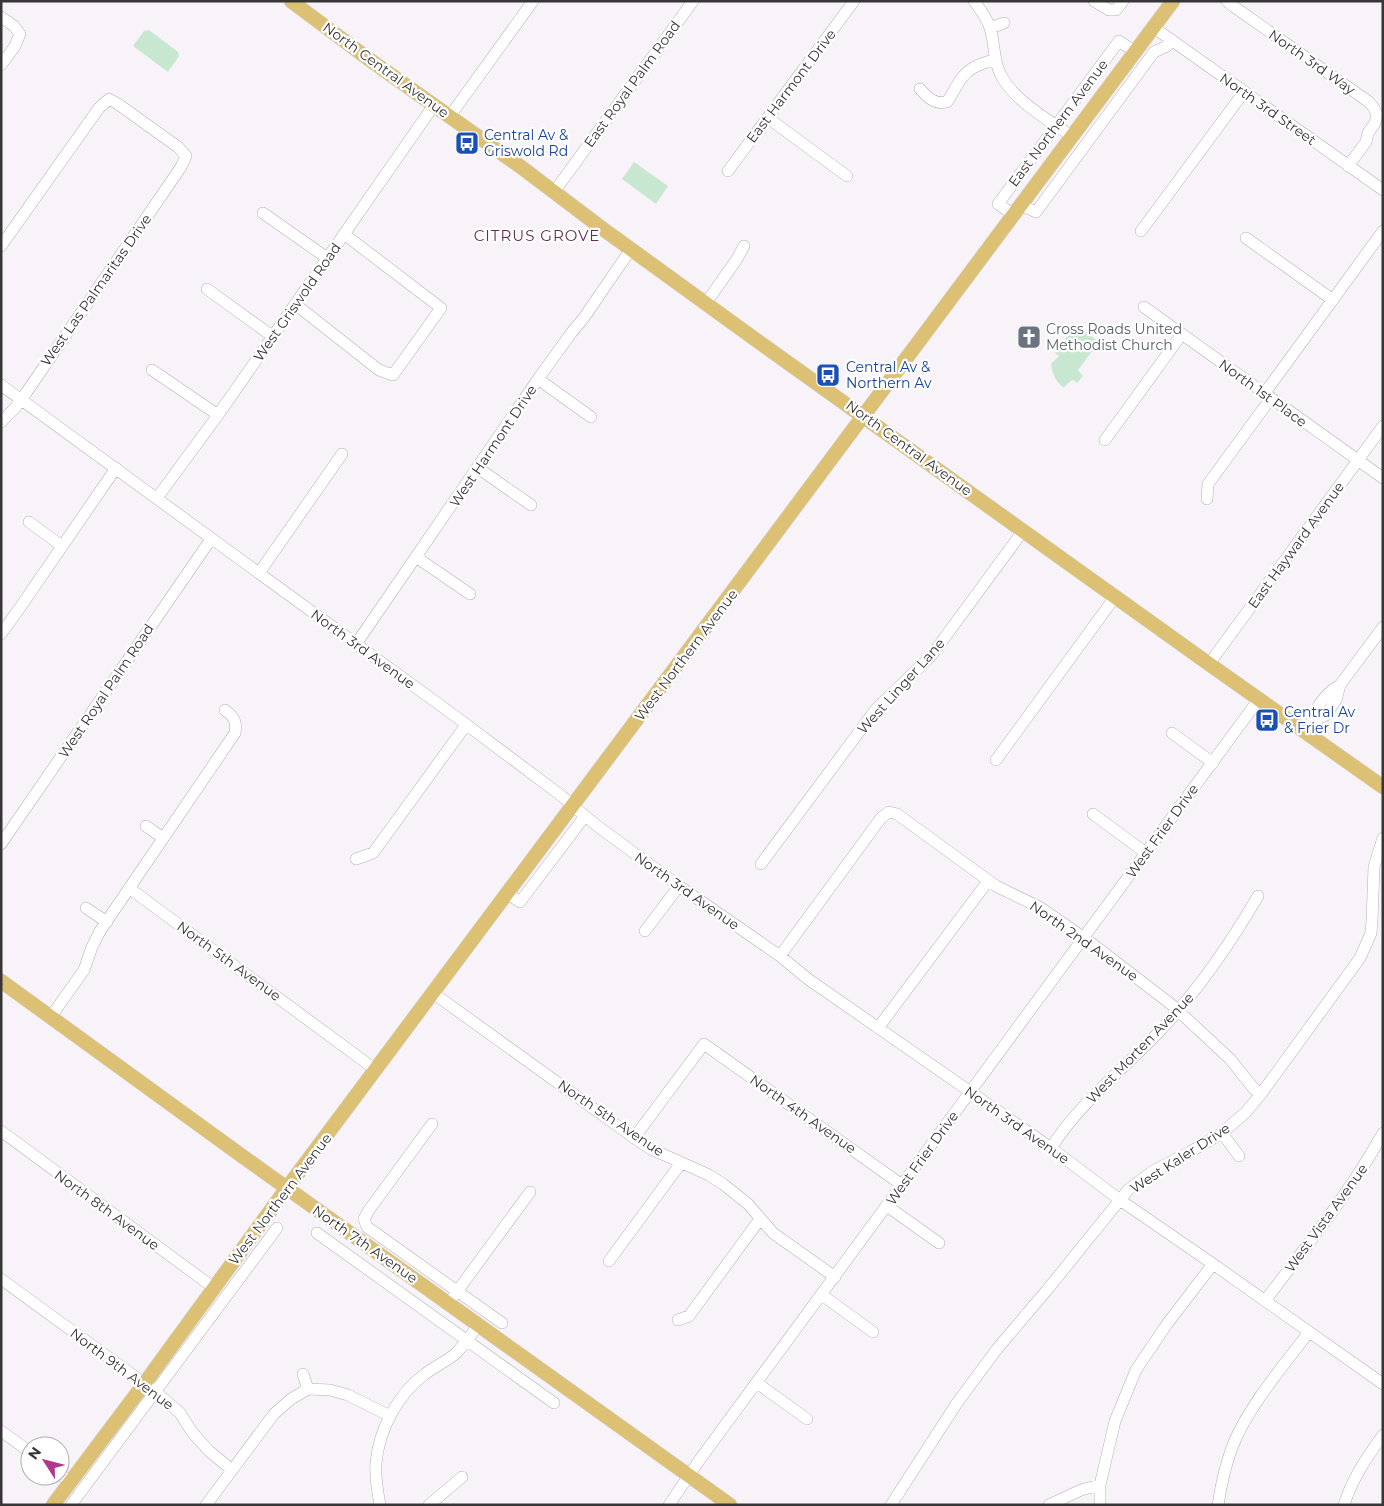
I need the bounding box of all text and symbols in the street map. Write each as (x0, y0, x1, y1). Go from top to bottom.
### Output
street label: East Royal Palm Road (580, 17, 684, 151)
street label: North Central Avenue (319, 18, 453, 122)
street label: East Harmont Drive (742, 25, 840, 147)
street label: North 3rd Way (1265, 25, 1359, 99)
street label: East Northern Avenue (1004, 56, 1112, 190)
street label: North 3rd Street (1216, 69, 1320, 149)
place label: Central Av & Griswold Rd (484, 126, 569, 160)
bus stop icon: Central Av & Griswold Rd (454, 130, 480, 156)
street label: West Las Palmaritas Drive (37, 211, 155, 369)
district label: CITRUS GROVE (474, 226, 600, 245)
street label: West Griswold Road (249, 239, 345, 365)
place label: Cross Roads United Methodist Church (1046, 320, 1182, 354)
church icon: Cross Roads United Methodist Church (1016, 324, 1042, 350)
street label: North 1st Place (1216, 355, 1310, 431)
place label: Central Av & Northern Av (846, 358, 932, 392)
bus stop icon: Central Av & Northern Av (815, 362, 841, 388)
street label: West Harmont Drive (445, 381, 541, 511)
street label: North Central Avenue (842, 396, 976, 500)
street label: East Hayward Avenue (1244, 478, 1348, 612)
street label: West Northern Avenue (631, 585, 741, 725)
street label: North 3rd Avenue (307, 605, 419, 693)
street label: West Royal Palm Road (54, 620, 158, 762)
street label: West Linger Lane (853, 634, 949, 738)
place label: Central Av & Frier Dr (1284, 703, 1356, 737)
bus stop icon: Central Av & Frier Dr (1254, 707, 1280, 733)
street label: West Frier Drive (1122, 780, 1202, 882)
street label: North 3rd Avenue (631, 848, 743, 934)
street label: North 2nd Avenue (1026, 897, 1142, 985)
street label: North 5th Avenue (173, 917, 285, 1005)
street label: West Morten Avenue (1082, 989, 1198, 1107)
street label: North 4th Avenue (746, 1071, 860, 1157)
street label: North 5th Avenue (554, 1076, 668, 1160)
street label: North 3rd Avenue (961, 1082, 1073, 1168)
street label: West Frier Drive (882, 1107, 962, 1209)
street label: West Kaler Drive (1127, 1119, 1233, 1197)
street label: West Northern Avenue (225, 1129, 335, 1269)
street label: West Vista Avenue (1281, 1160, 1371, 1276)
street label: North 8th Avenue (51, 1166, 163, 1254)
street label: North 7th Avenue (309, 1201, 421, 1287)
street label: North 9th Avenue (67, 1324, 177, 1414)
north arrow (20, 1436, 70, 1486)
text: N (24, 1443, 45, 1463)

